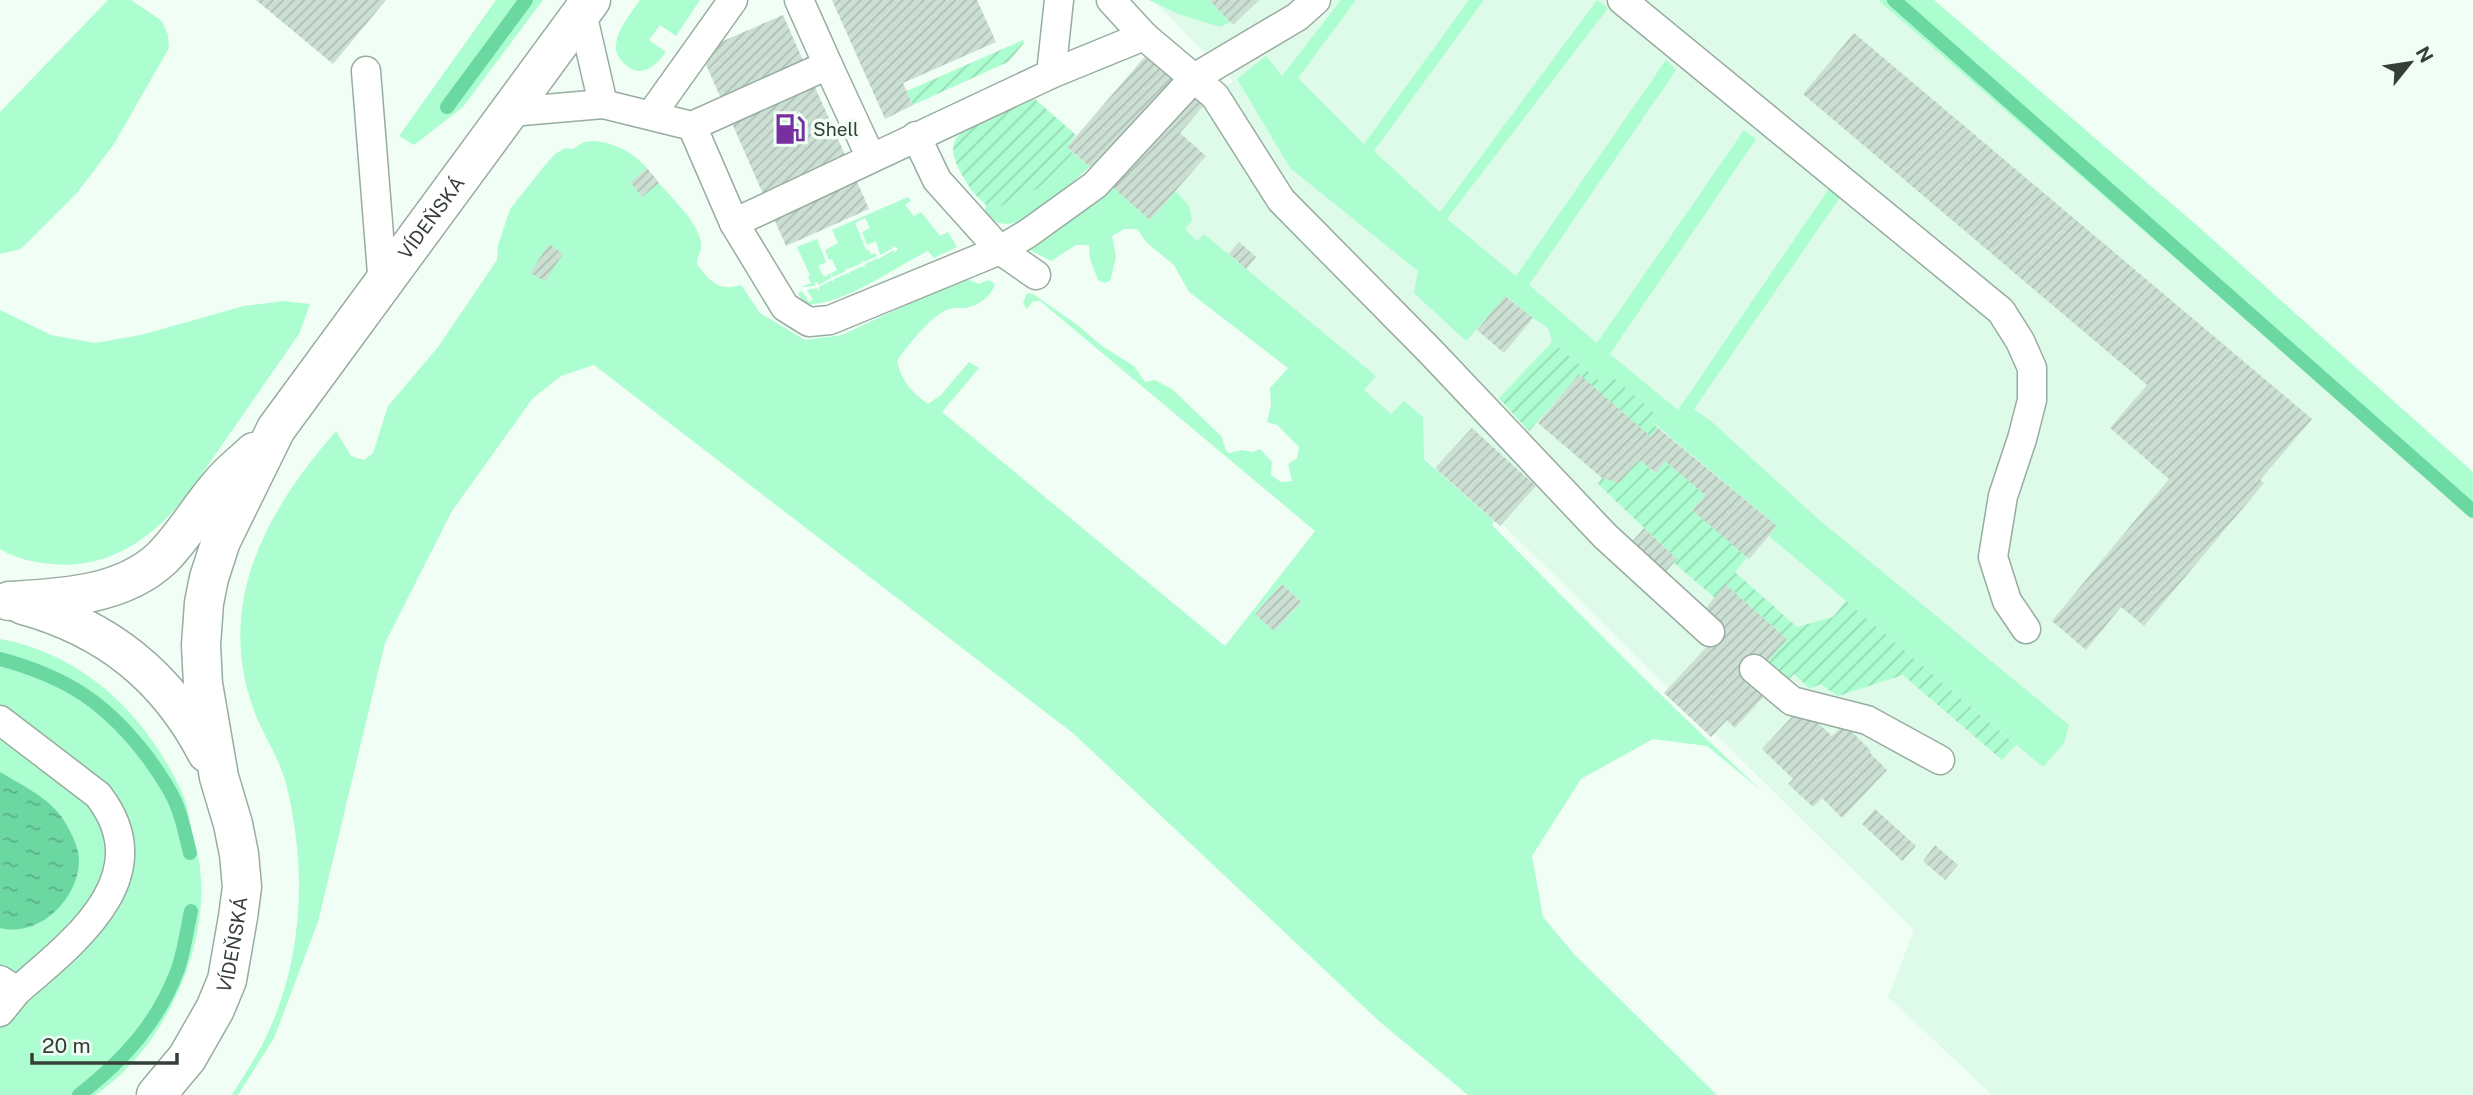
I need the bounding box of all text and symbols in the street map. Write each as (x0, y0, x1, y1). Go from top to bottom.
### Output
north arrow (2375, 28, 2445, 98)
text: N (2411, 43, 2438, 66)
fuel station icon: Shell (773, 112, 807, 146)
place label: Shell (813, 118, 859, 140)
street label: VÍDEŇSKÁ (394, 172, 469, 263)
street label: VÍDEŇSKÁ (212, 895, 252, 996)
scale bar (32, 1021, 177, 1066)
text: 20 m (42, 1033, 91, 1058)

